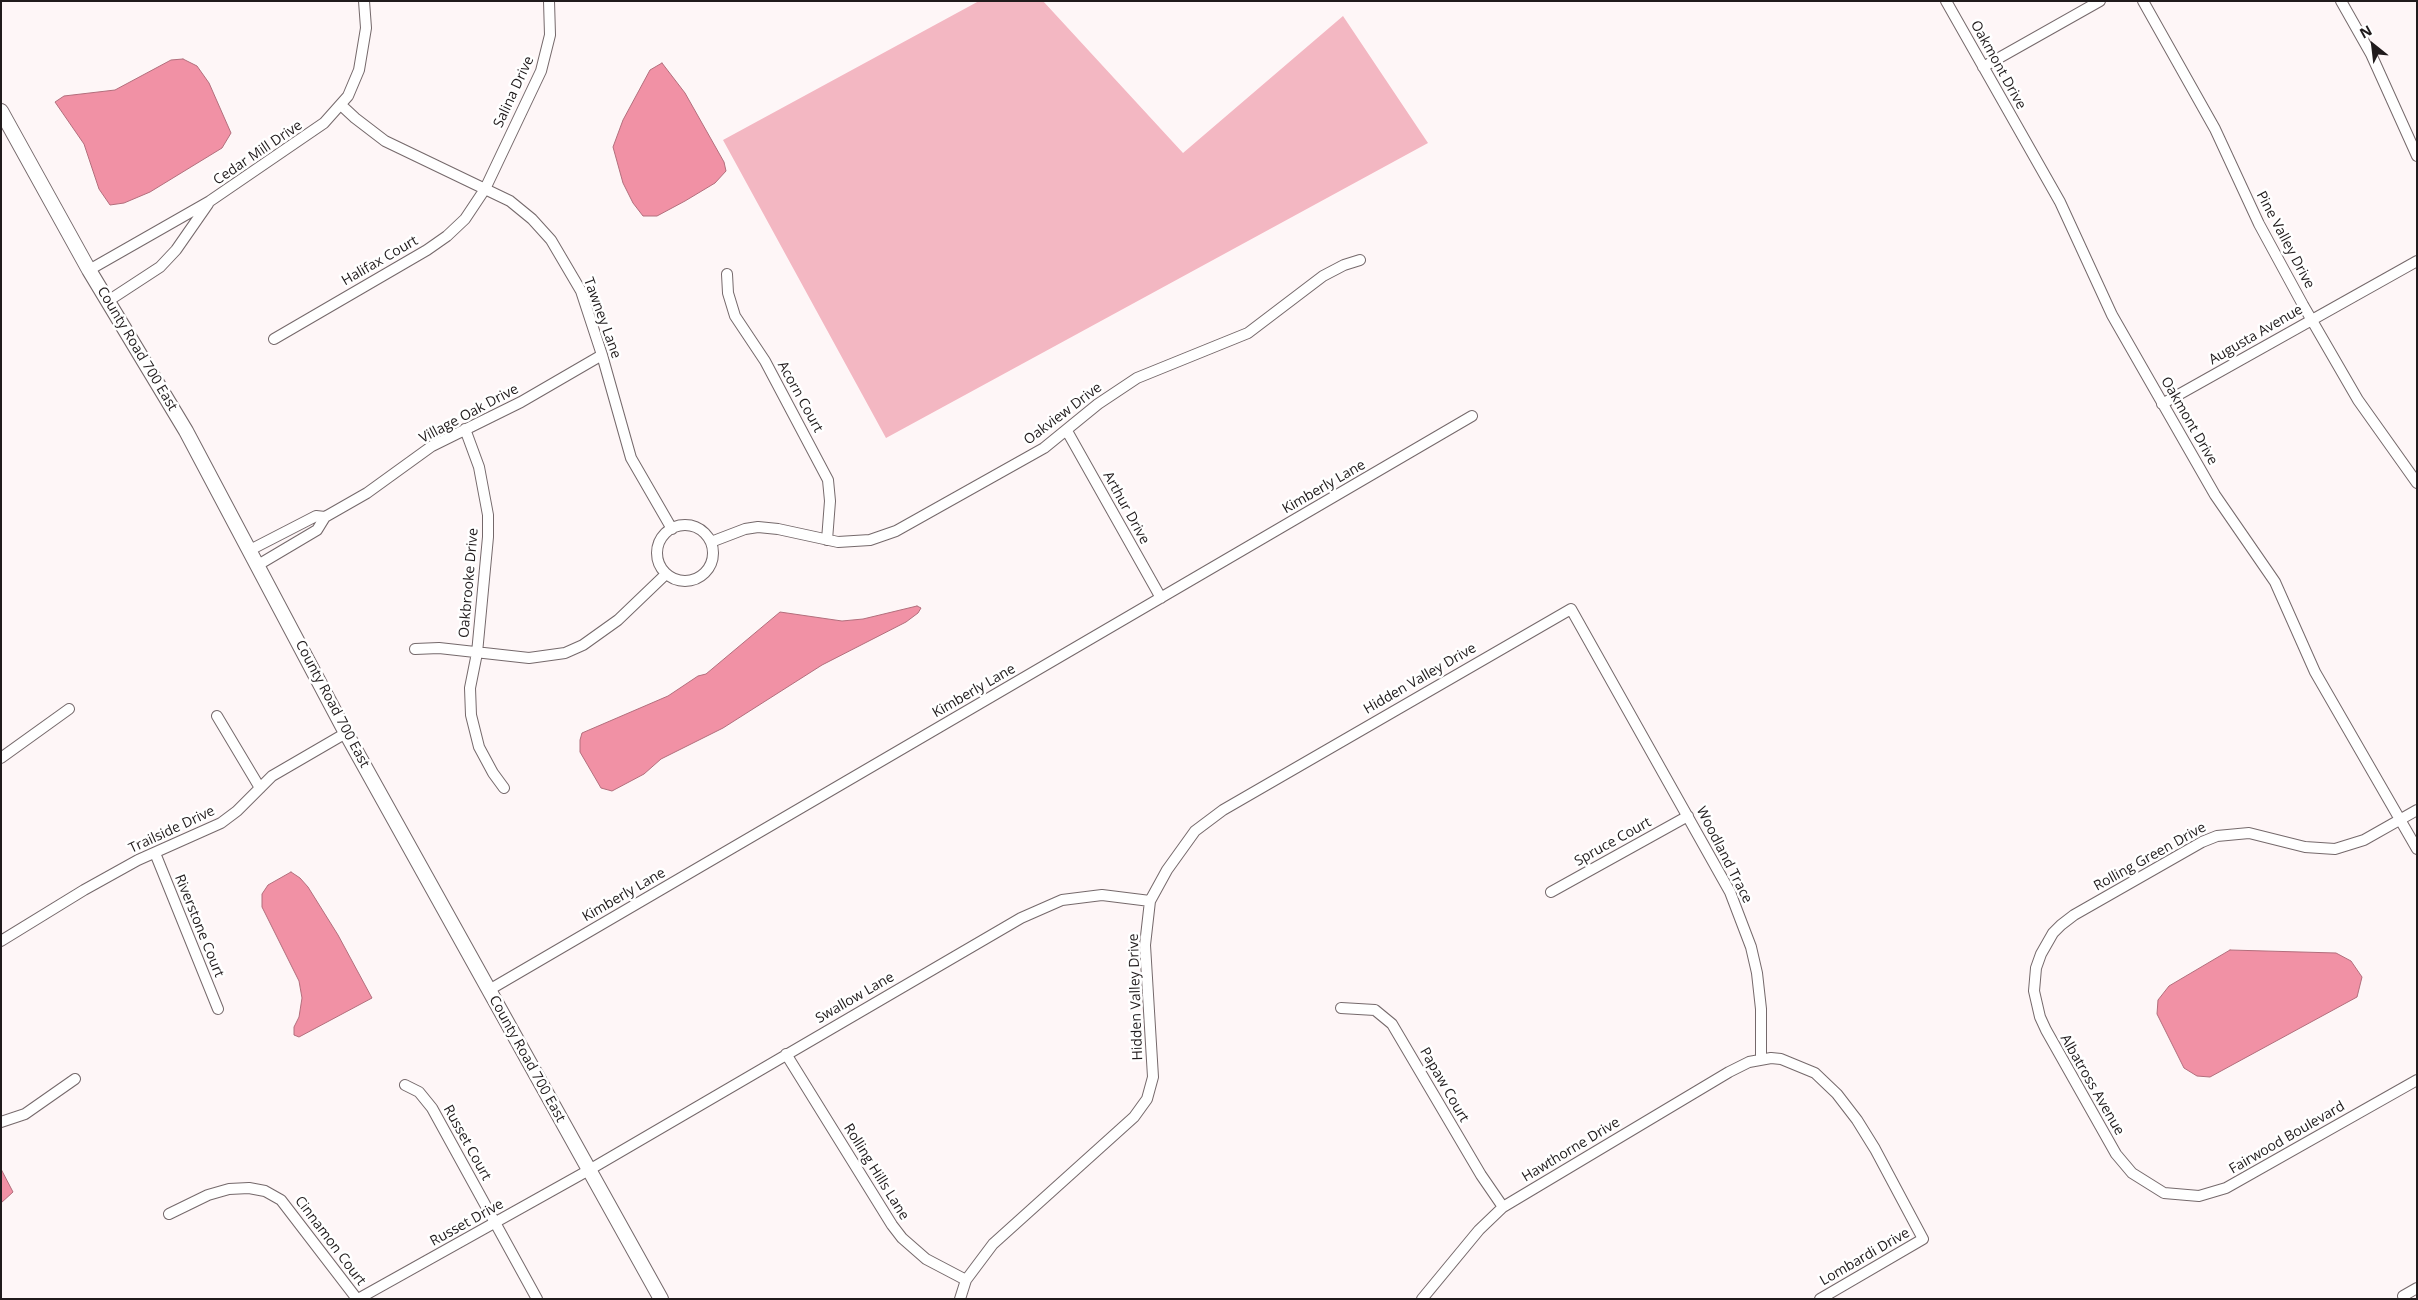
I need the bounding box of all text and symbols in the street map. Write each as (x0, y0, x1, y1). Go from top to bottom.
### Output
street label: Oakmont Drive (1967, 18, 2029, 112)
north arrow (2348, 20, 2398, 70)
text: N (2356, 20, 2375, 43)
street label: Salina Drive (490, 54, 538, 130)
street label: Cedar Mill Drive (210, 117, 306, 189)
street label: Pine Valley Drive (2252, 188, 2318, 292)
street label: Halifax Court (339, 232, 421, 290)
street label: Tawney Lane (580, 275, 624, 361)
street label: County Road 700 East (93, 284, 181, 414)
street label: Augusta Avenue (2206, 301, 2306, 369)
street label: Acorn Court (774, 359, 826, 435)
street label: Oakmont Drive (2157, 374, 2221, 468)
street label: Oakview Drive (1021, 379, 1105, 449)
street label: Village Oak Drive (417, 381, 521, 447)
street label: Kimberly Lane (1280, 456, 1368, 518)
street label: Arthur Drive (1099, 469, 1153, 547)
street label: Oakbrooke Drive (456, 527, 482, 639)
street label: County Road 700 East (291, 637, 373, 771)
street label: Hidden Valley Drive (1361, 640, 1479, 718)
street label: Kimberly Lane (930, 660, 1018, 722)
street label: Trailside Drive (126, 803, 218, 857)
street label: Woodland Trace (1692, 804, 1756, 906)
street label: Spruce Court (1572, 814, 1654, 870)
street label: Rolling Green Drive (2091, 819, 2209, 895)
street label: Kimberly Lane (580, 864, 668, 926)
street label: Riverstone Court (171, 872, 227, 980)
street label: Hidden Valley Drive (1125, 933, 1147, 1061)
street label: Swallow Lane (813, 969, 897, 1027)
street label: County Road 700 East (485, 993, 569, 1125)
street label: Albatross Avenue (2056, 1032, 2128, 1138)
street label: Papaw Court (1416, 1045, 1472, 1125)
street label: Fairwood Boulevard (2226, 1098, 2348, 1178)
street label: Russet Court (439, 1102, 495, 1184)
street label: Hawthorne Drive (1519, 1114, 1623, 1186)
street label: Rolling Hills Lane (840, 1121, 912, 1223)
street label: Cinnamon Court (291, 1193, 369, 1289)
street label: Russet Drive (427, 1196, 507, 1250)
street label: Lombardi Drive (1817, 1225, 1913, 1289)

